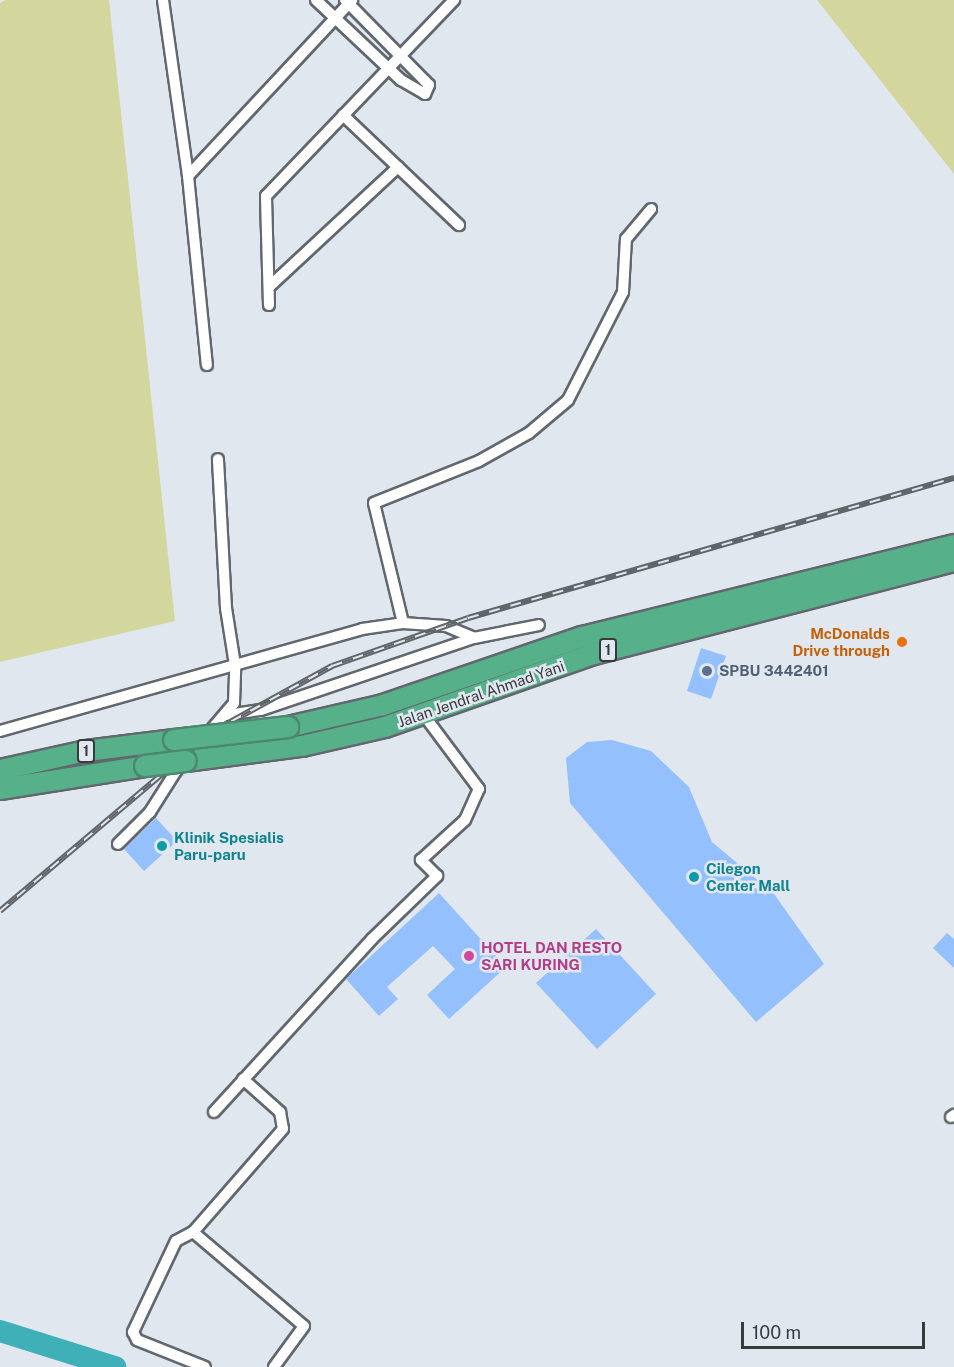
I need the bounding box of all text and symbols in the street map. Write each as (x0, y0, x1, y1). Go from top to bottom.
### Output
place label: McDonalds Drive through (792, 624, 890, 659)
marker: McDonalds Drive through (895, 635, 909, 649)
road number: 1 (599, 639, 617, 661)
street label: Jalan Jendral Ahmad Yani (395, 657, 567, 731)
place label: SPBU 3442401 (719, 662, 829, 680)
marker: SPBU 3442401 (700, 664, 714, 678)
road number: 1 (77, 740, 95, 762)
place label: Klinik Spesialis Paru-paru (174, 828, 284, 863)
marker: Klinik Spesialis Paru-paru (155, 839, 169, 853)
place label: Cilegon Center Mall (706, 859, 790, 894)
marker: Cilegon Center Mall (687, 870, 701, 884)
place label: HOTEL DAN RESTO SARI KURING (481, 938, 622, 973)
marker: HOTEL DAN RESTO SARI KURING (462, 949, 476, 963)
scale bar (744, 1310, 928, 1348)
text: 100 m (752, 1322, 801, 1343)

